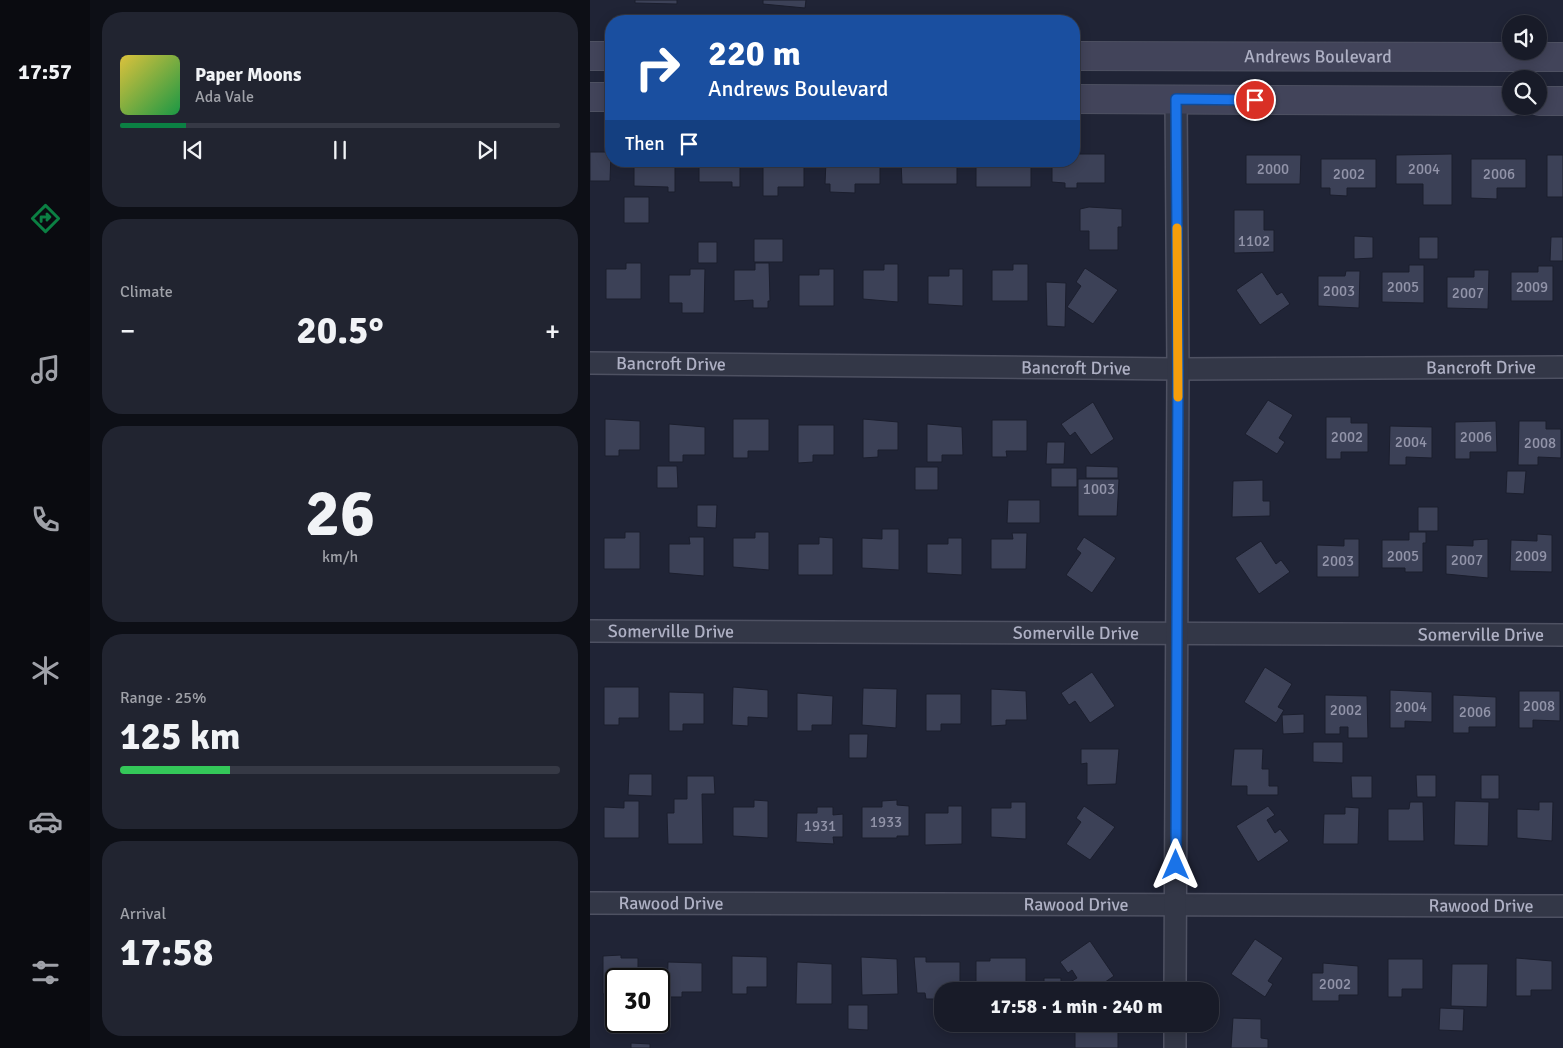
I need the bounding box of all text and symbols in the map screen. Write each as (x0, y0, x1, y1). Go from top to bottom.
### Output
map controls (1502, 15, 1547, 115)
button: sound (1502, 15, 1547, 60)
text: 220 m (708, 32, 801, 75)
icon: right (625, 35, 690, 100)
street label: Andrews Boulevard (1244, 45, 1392, 68)
text: 17:57 (18, 58, 72, 85)
text: Paper Moons (195, 63, 301, 87)
button: search (1502, 70, 1547, 115)
text: Andrews Boulevard (708, 75, 888, 102)
pin (1234, 79, 1276, 121)
icon: arrive (1241, 86, 1269, 114)
text: Ada Vale (195, 87, 254, 107)
icon: arrive (675, 130, 703, 158)
text: Then (625, 132, 665, 156)
icon: previous (179, 136, 207, 164)
icon: pause (326, 136, 354, 164)
icon: next (473, 136, 501, 164)
house number: 2000 (1257, 160, 1289, 178)
house number: 2004 (1408, 160, 1440, 178)
house number: 2002 (1333, 165, 1365, 183)
house number: 2006 (1483, 165, 1515, 183)
icon: directions (28, 201, 63, 236)
house number: 1102 (1238, 232, 1270, 250)
house number: 2005 (1387, 278, 1419, 296)
house number: 2009 (1516, 278, 1548, 296)
text: Climate (120, 282, 173, 302)
house number: 2003 (1323, 282, 1355, 300)
house number: 2007 (1452, 284, 1484, 302)
text: 20.5° (296, 307, 384, 354)
text: − (120, 314, 135, 348)
text: + (545, 314, 560, 348)
icon: music (28, 352, 63, 387)
street label: Bancroft Drive (616, 352, 726, 375)
street label: Bancroft Drive (1021, 356, 1131, 380)
street label: Bancroft Drive (1426, 356, 1536, 379)
house number: 2002 (1331, 428, 1363, 446)
house number: 2006 (1460, 428, 1492, 446)
house number: 2004 (1395, 433, 1427, 451)
house number: 2008 (1524, 434, 1556, 452)
text: 26 (305, 474, 375, 554)
house number: 1003 (1083, 480, 1115, 498)
icon: phone (28, 502, 63, 537)
text: km/h (322, 547, 358, 567)
house number: 2005 (1387, 547, 1419, 565)
house number: 2009 (1515, 547, 1547, 565)
house number: 2007 (1451, 551, 1483, 569)
house number: 2003 (1322, 552, 1354, 570)
street label: Somerville Drive (608, 620, 734, 643)
street label: Somerville Drive (1013, 622, 1139, 644)
street label: Somerville Drive (1418, 623, 1544, 646)
icon: climate (28, 653, 63, 688)
text: Range · 25% (120, 688, 206, 708)
house number: 2008 (1523, 697, 1555, 715)
house number: 2004 (1395, 698, 1427, 716)
house number: 2002 (1330, 701, 1362, 719)
house number: 2006 (1459, 703, 1491, 721)
text: 125 km (120, 713, 241, 760)
icon: car (28, 804, 63, 839)
house number: 1933 (870, 813, 902, 831)
house number: 1931 (804, 817, 836, 835)
position arrow (1149, 838, 1201, 890)
street label: Rawood Drive (618, 892, 724, 914)
street label: Rawood Drive (1023, 893, 1129, 916)
street label: Rawood Drive (1428, 895, 1533, 917)
text: Arrival (120, 904, 166, 924)
text: 17:58 (120, 929, 213, 976)
icon: filters (28, 955, 63, 990)
speed limit sign: 30 (605, 968, 670, 1033)
house number: 2002 (1319, 975, 1351, 993)
text: 17:58 · 1 min · 240 m (990, 995, 1163, 1019)

